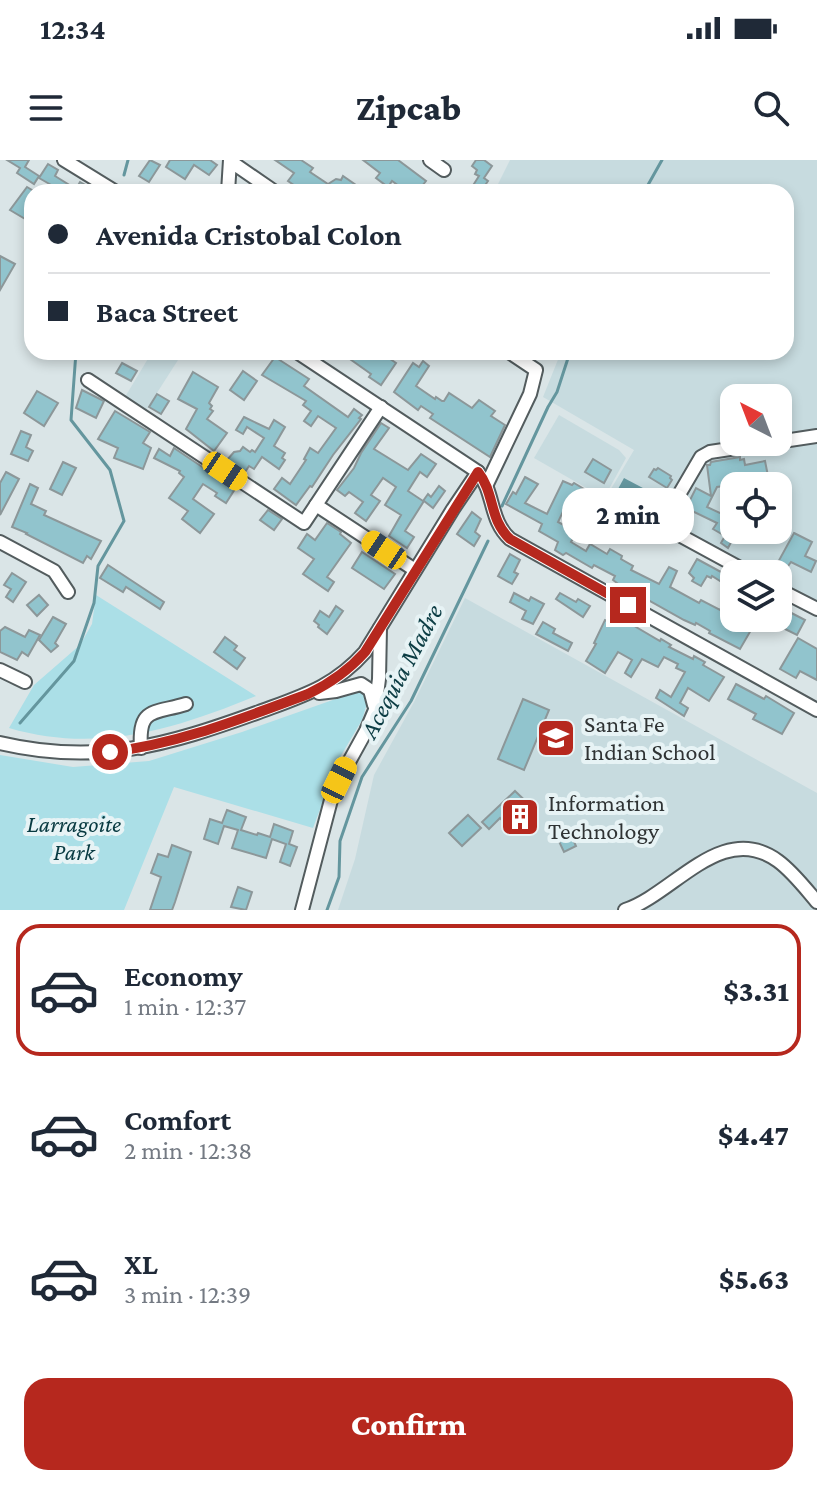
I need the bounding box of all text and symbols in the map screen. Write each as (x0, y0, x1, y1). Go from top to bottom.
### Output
text: 12:34 (40, 12, 106, 45)
icon: menu (24, 86, 68, 130)
icon: search (749, 86, 793, 130)
text: Zipcab (356, 88, 461, 128)
text: Avenida Cristobal Colon (96, 218, 402, 251)
text: Baca Street (96, 295, 238, 328)
north arrow (720, 384, 792, 456)
map controls (720, 384, 792, 632)
car (198, 448, 252, 494)
button: locate (720, 472, 792, 544)
callout: 2 min (562, 489, 694, 545)
text: 2 min (596, 501, 660, 530)
car (357, 527, 411, 573)
button: layers (720, 560, 792, 632)
route end (610, 587, 646, 623)
water label: Acequia Madre (353, 599, 449, 745)
place label: Santa Fe Indian School (584, 710, 716, 765)
school or university icon: Santa Fe Indian School (535, 717, 577, 759)
route start (92, 734, 128, 770)
car (318, 753, 360, 807)
place label: Information Technology (548, 789, 665, 844)
building icon: Information Technology (499, 796, 541, 838)
park label: Larragoite Park (27, 810, 121, 865)
icon: car (28, 954, 100, 1026)
text: Economy (124, 959, 243, 992)
text: $3.31 (723, 974, 789, 1007)
text: 1 min · 12:37 (124, 992, 246, 1021)
icon: car (28, 1098, 100, 1170)
text: Comfort (124, 1103, 231, 1136)
text: $4.47 (718, 1118, 789, 1151)
text: 2 min · 12:38 (124, 1136, 252, 1165)
icon: car (28, 1242, 100, 1314)
text: XL (124, 1247, 158, 1280)
text: $5.63 (719, 1262, 789, 1295)
text: 3 min · 12:39 (124, 1280, 251, 1309)
button: Confirm (24, 1378, 793, 1470)

